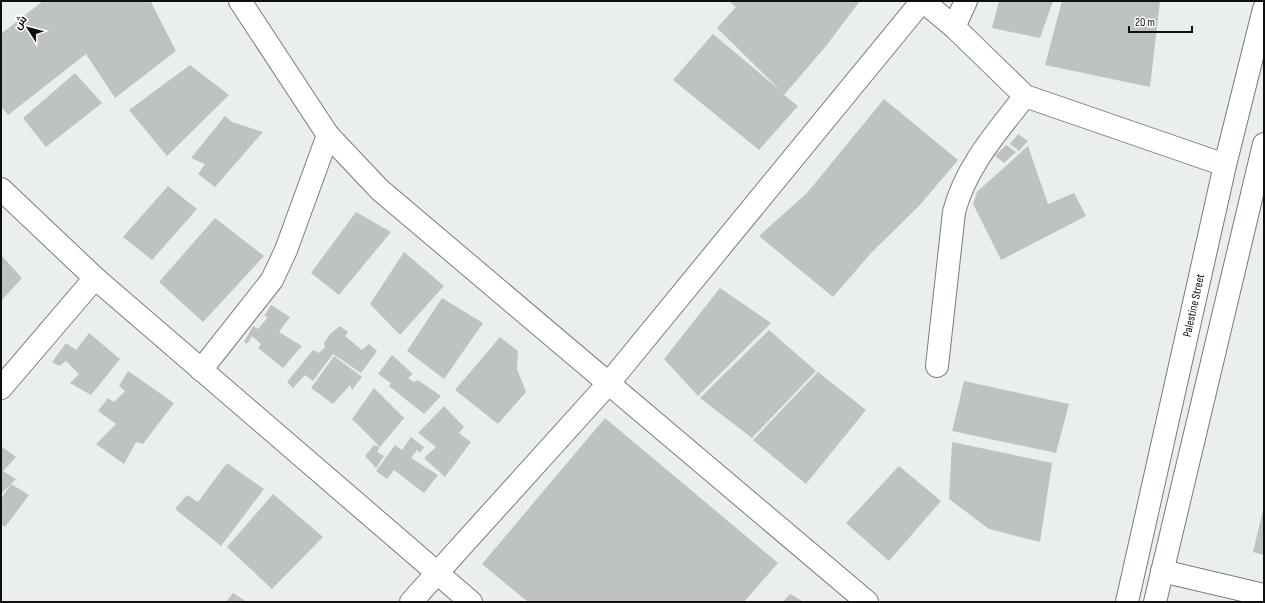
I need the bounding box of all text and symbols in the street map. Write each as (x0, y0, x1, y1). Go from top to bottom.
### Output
north arrow (8, 8, 48, 48)
scale bar (1129, 8, 1192, 34)
text: ش (11, 13, 30, 32)
text: 20 m (1135, 15, 1155, 30)
street label: Palestine Street (1180, 272, 1208, 338)

